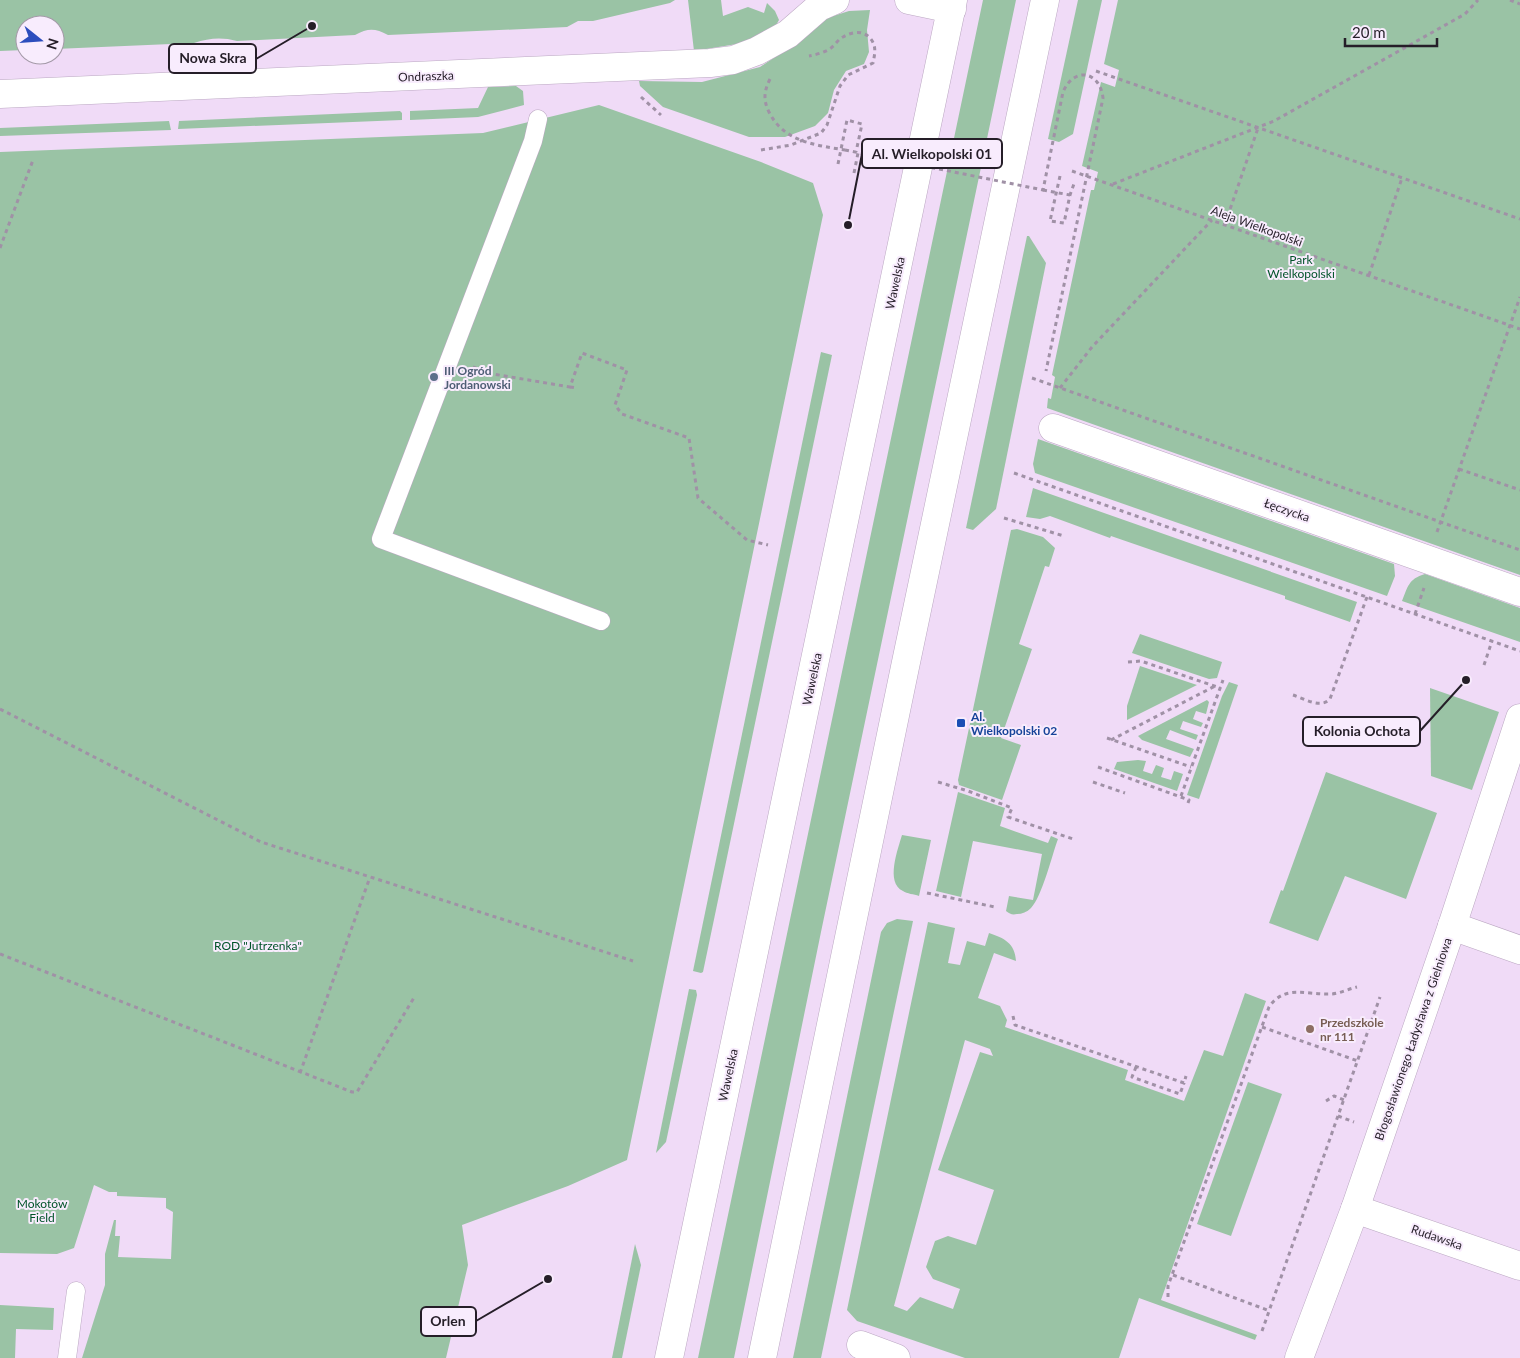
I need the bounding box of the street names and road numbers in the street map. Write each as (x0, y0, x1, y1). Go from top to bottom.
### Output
street label: Ondraszka (398, 68, 454, 84)
street label: Aleja Wielkopolski (1209, 202, 1305, 250)
street label: Wawelska (882, 255, 908, 311)
street label: Łęczycka (1262, 495, 1312, 525)
street label: Wawelska (799, 651, 825, 707)
street label: Błogosławionego Ładysława z Gielniowa (1371, 936, 1455, 1142)
street label: Wawelska (715, 1047, 741, 1103)
street label: Rudawska (1409, 1221, 1465, 1253)

